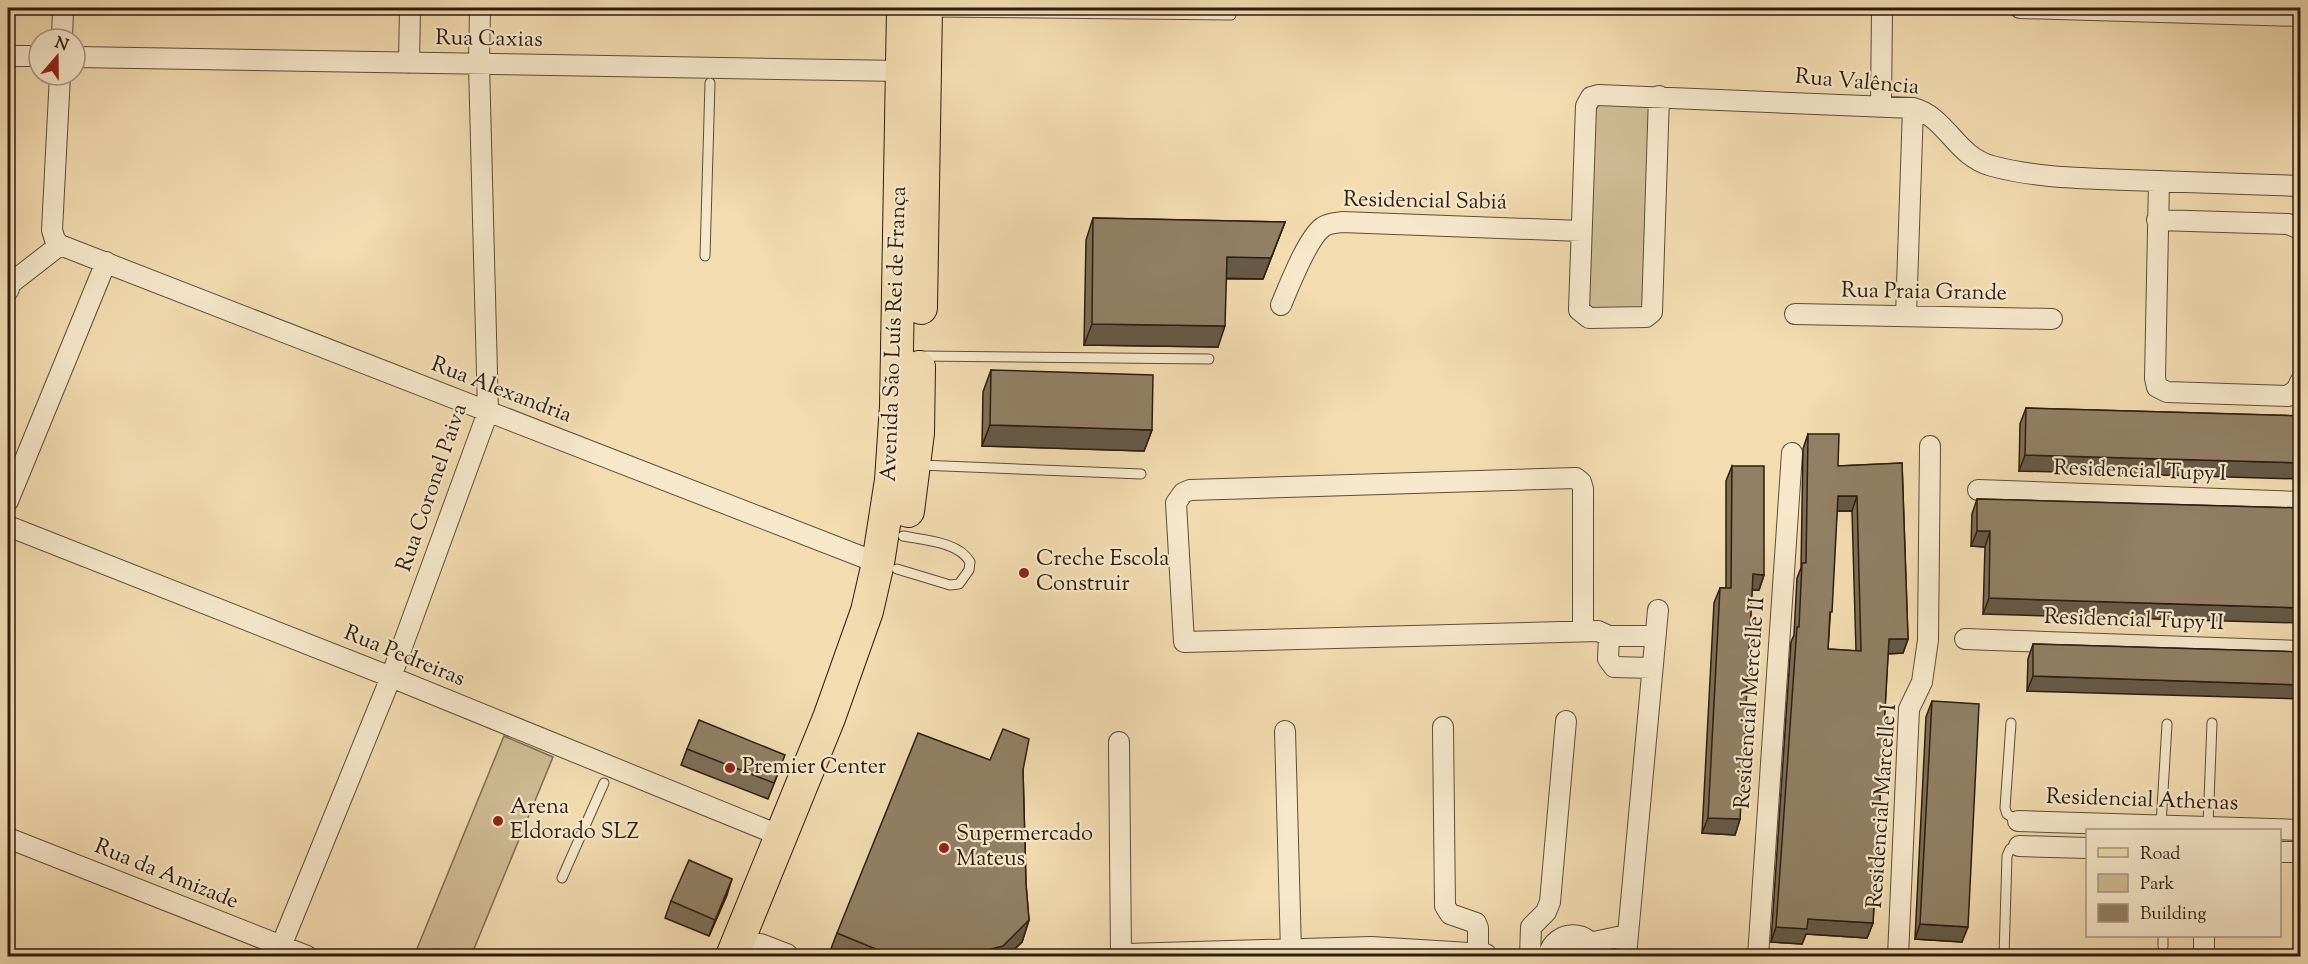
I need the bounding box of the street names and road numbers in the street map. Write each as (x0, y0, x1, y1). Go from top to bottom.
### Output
street label: Rua Caxias (435, 23, 543, 57)
street label: Rua Valência (1794, 62, 1920, 104)
street label: Residencial Sabiá (1343, 185, 1507, 219)
street label: Avenida São Luís Rei de França (874, 186, 916, 482)
street label: Rua Praia Grande (1841, 276, 2007, 310)
street label: Rua Alexandria (426, 349, 576, 433)
street label: Rua Coronel Paiva (389, 400, 477, 576)
street label: Residencial Tupy I (2053, 453, 2227, 491)
street label: Residencial Mercelle II (1728, 596, 1774, 810)
street label: Residencial Tupy II (2043, 602, 2225, 640)
street label: Rua Pedreiras (339, 618, 469, 696)
street label: Residencial Marcelle I (1860, 703, 1906, 909)
street label: Residencial Athenas (2045, 782, 2239, 820)
street label: Rua da Amizade (89, 832, 243, 918)

